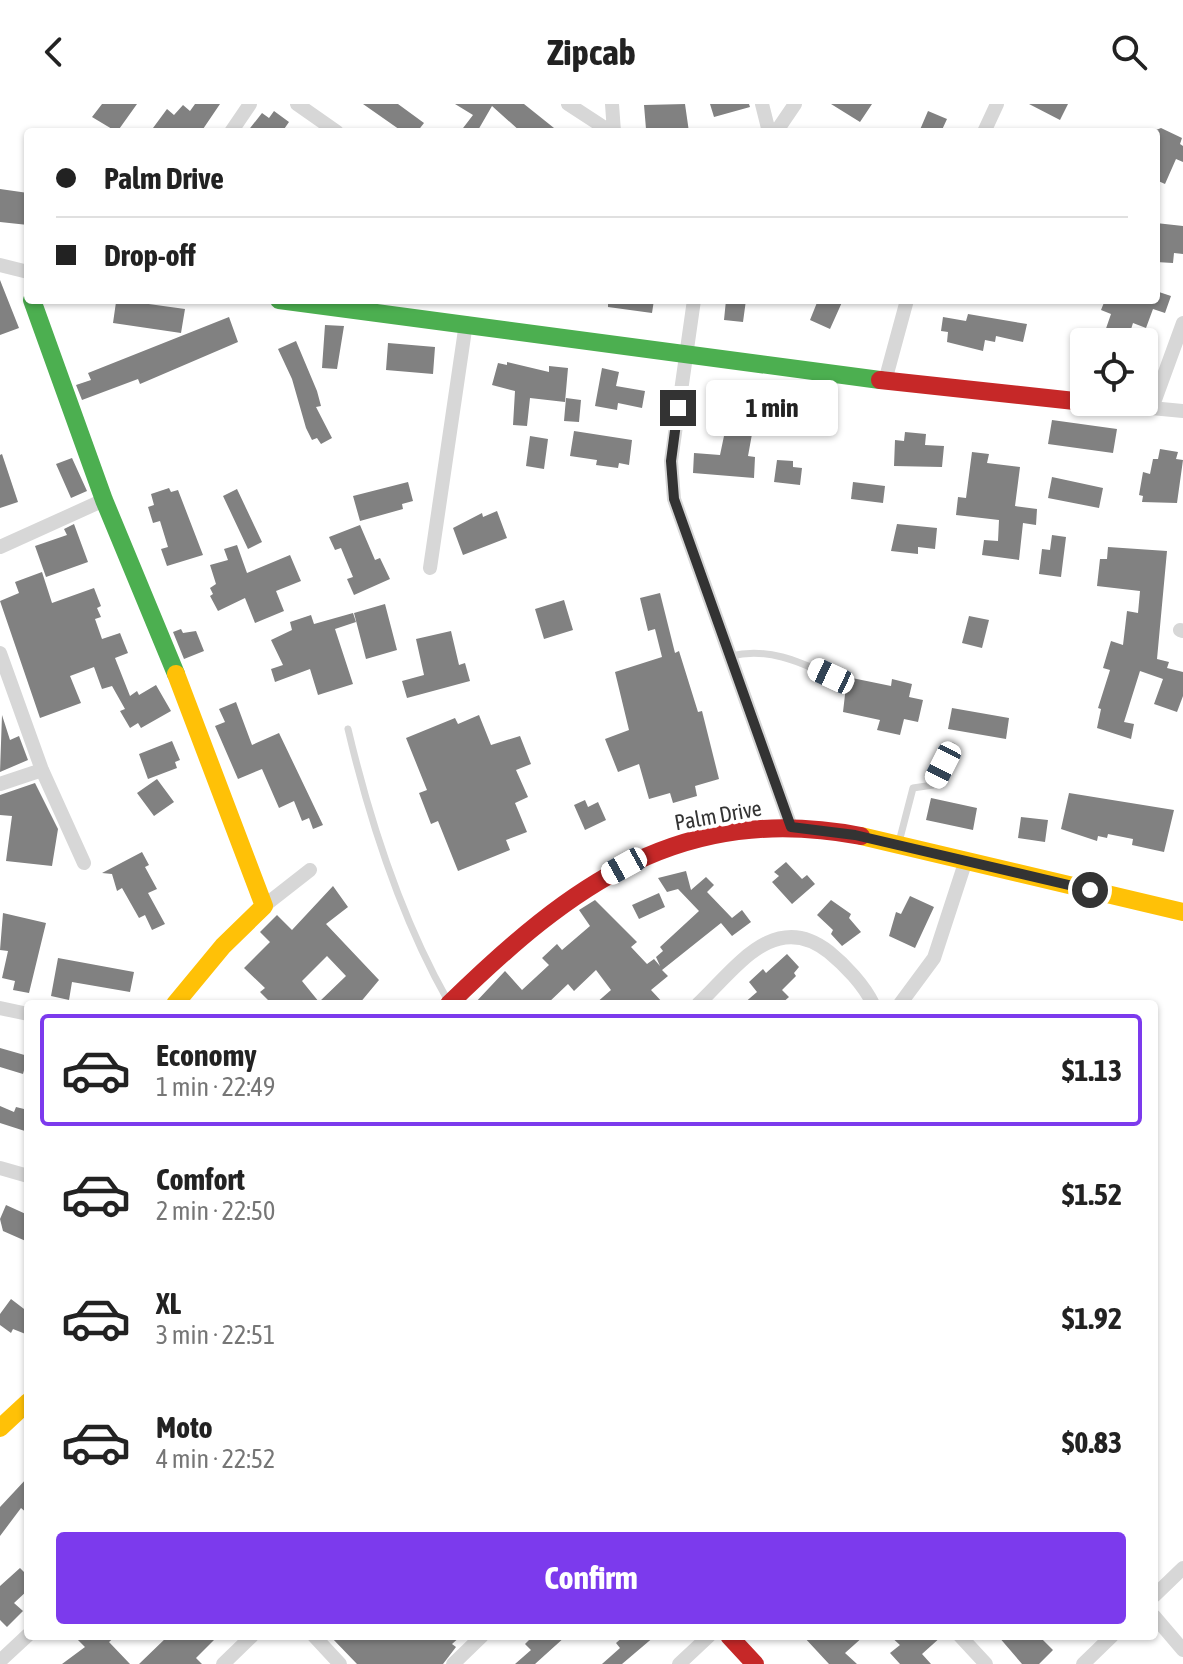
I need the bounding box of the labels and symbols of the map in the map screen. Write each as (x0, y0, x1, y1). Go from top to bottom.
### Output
callout: 1 min (706, 380, 838, 436)
route end (660, 390, 696, 426)
car (804, 655, 858, 697)
car (921, 738, 965, 792)
street label: Palm Drive (672, 795, 764, 835)
car (597, 844, 651, 888)
route start (1072, 872, 1108, 908)

